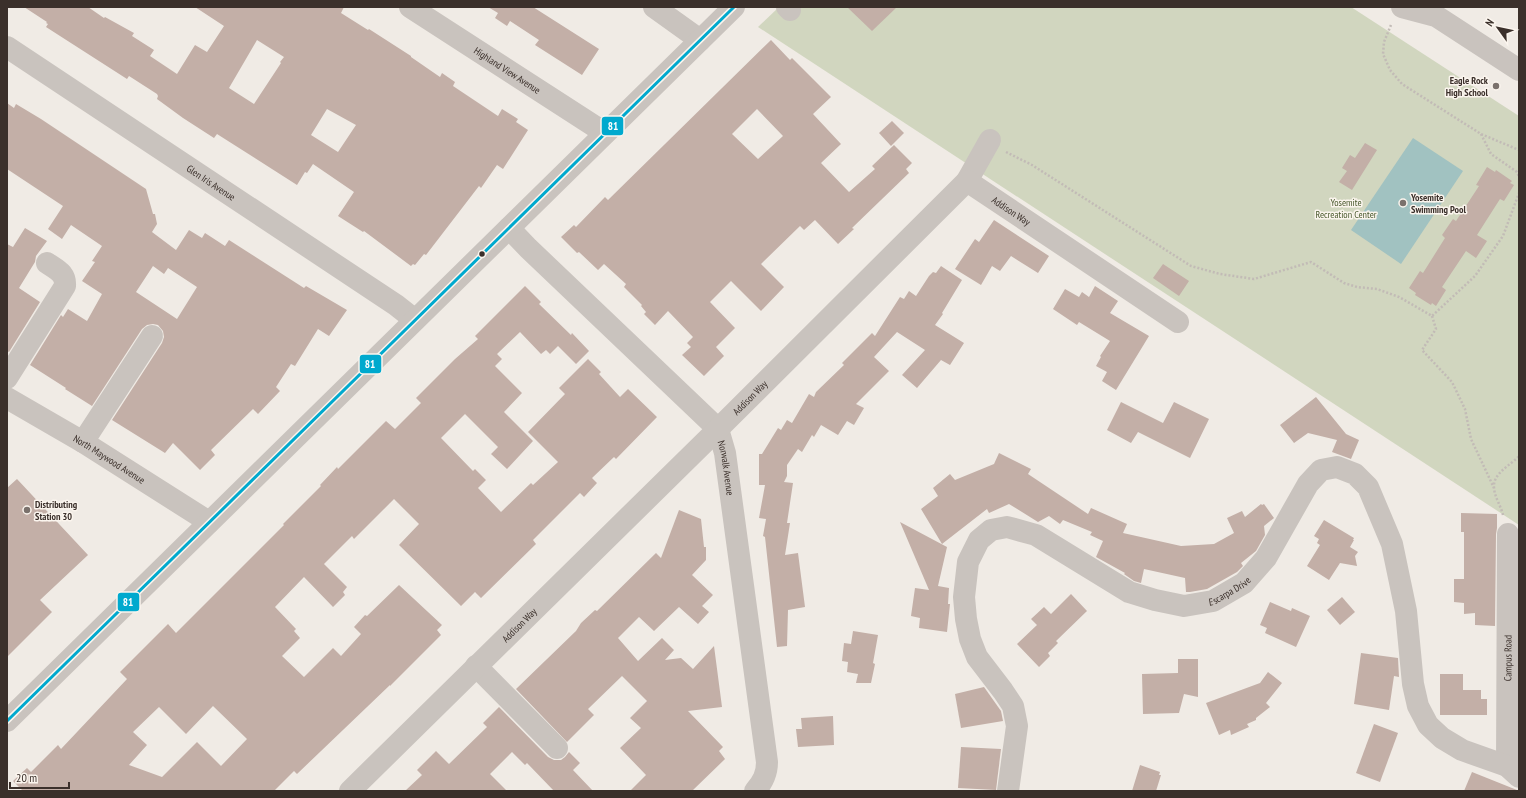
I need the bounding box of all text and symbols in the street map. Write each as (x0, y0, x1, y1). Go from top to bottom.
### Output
north arrow (1478, 8, 1518, 48)
text: N (1482, 16, 1497, 29)
street label: Highland View Avenue (471, 44, 543, 97)
place label: Eagle Rock High School (1446, 74, 1489, 99)
marker: Eagle Rock High School (1491, 81, 1501, 91)
line badge: 81 (601, 116, 624, 136)
text: 81 (608, 119, 618, 133)
street label: Glen Iris Avenue (184, 162, 238, 204)
place label: Yosemite Swimming Pool (1410, 191, 1466, 216)
street label: Addison Way (989, 193, 1033, 229)
park label: Yosemite Recreation Center (1316, 196, 1377, 221)
marker: Yosemite Swimming Pool (1398, 198, 1408, 208)
unlabelled marker (477, 249, 487, 259)
line badge: 81 (359, 354, 382, 374)
text: 81 (365, 357, 375, 371)
street label: Addison Way (730, 378, 770, 418)
street label: North Maywood Avenue (71, 432, 147, 487)
street label: Norwalk Avenue (715, 439, 737, 496)
place label: Distributing Station 30 (35, 498, 78, 523)
marker: Distributing Station 30 (22, 505, 32, 515)
street label: Escarpa Drive (1208, 574, 1254, 609)
line badge: 81 (117, 592, 140, 612)
text: 81 (123, 595, 133, 609)
street label: Addison Way (499, 605, 540, 645)
street label: Campus Road (1501, 635, 1515, 681)
scale bar (10, 764, 69, 790)
text: 20 m (16, 770, 37, 785)

